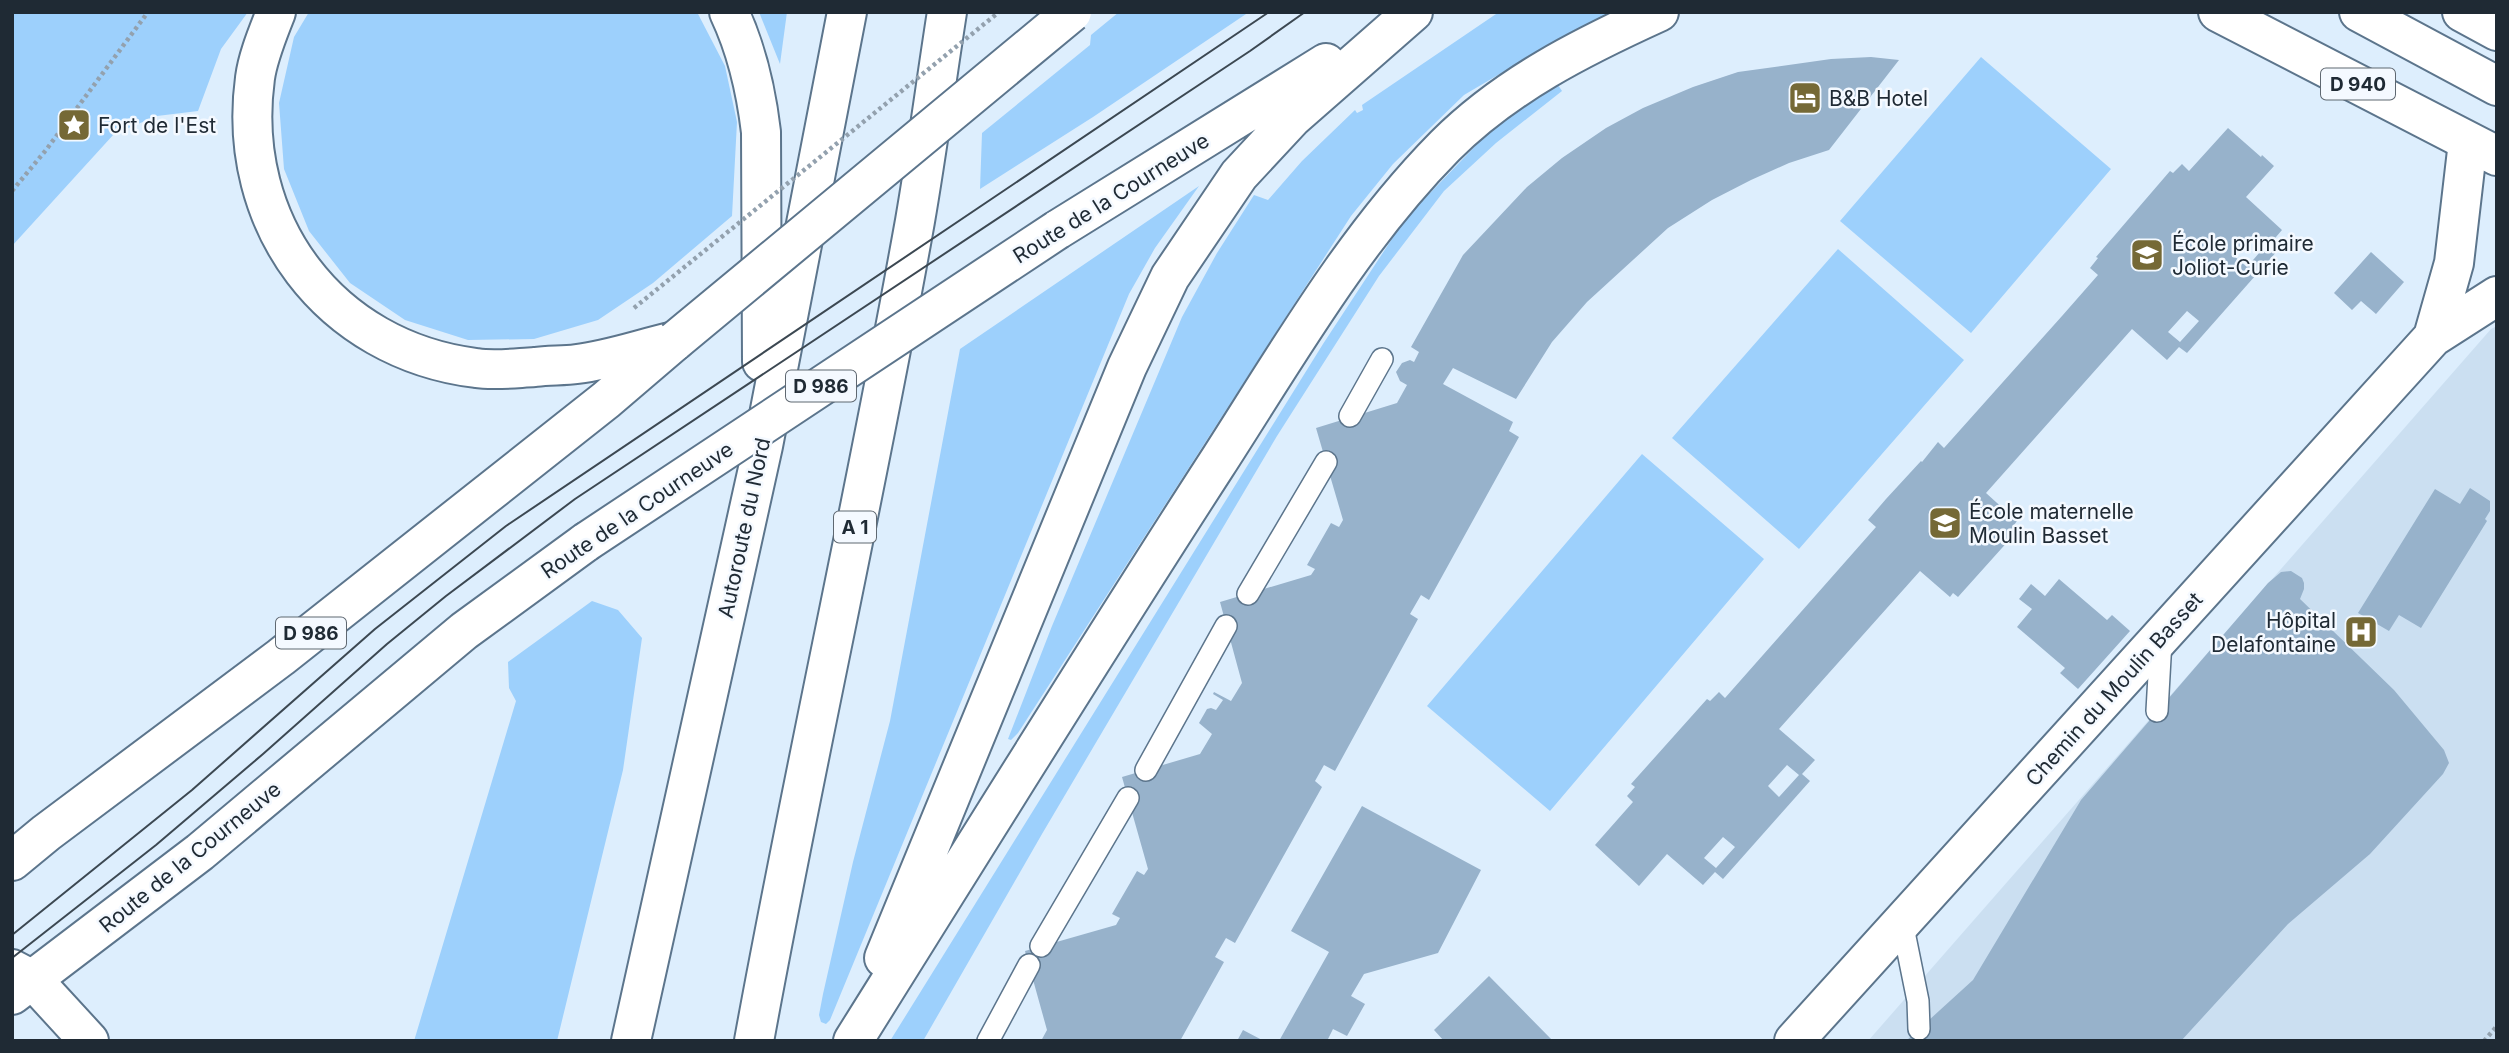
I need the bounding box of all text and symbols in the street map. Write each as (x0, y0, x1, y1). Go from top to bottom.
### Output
road number: D 940 (2321, 68, 2395, 100)
hotel icon: B&B Hotel (1786, 79, 1824, 117)
place label: B&B Hotel (1829, 86, 1928, 111)
place icon: Fort de l'Est (55, 106, 93, 144)
place label: Fort de l'Est (98, 113, 216, 138)
street label: Route de la Courneuve (1009, 127, 1213, 269)
place label: École primaire Joliot-Curie (2172, 230, 2314, 280)
school or university icon: École primaire Joliot-Curie (2128, 236, 2166, 274)
road number: D 986 (786, 370, 856, 402)
street label: Route de la Courneuve (536, 436, 738, 584)
street label: Autoroute du Nord (713, 436, 775, 620)
place label: École maternelle Moulin Basset (1969, 498, 2134, 548)
school or university icon: École maternelle Moulin Basset (1926, 504, 1964, 542)
road number: A 1 (834, 512, 876, 542)
street label: Chemin du Moulin Basset (2020, 587, 2208, 791)
place label: Hôpital Delafontaine (2211, 608, 2336, 657)
hospital icon: Hôpital Delafontaine (2342, 613, 2380, 651)
road number: D 986 (276, 618, 346, 648)
street label: Route de la Courneuve (94, 776, 286, 938)

